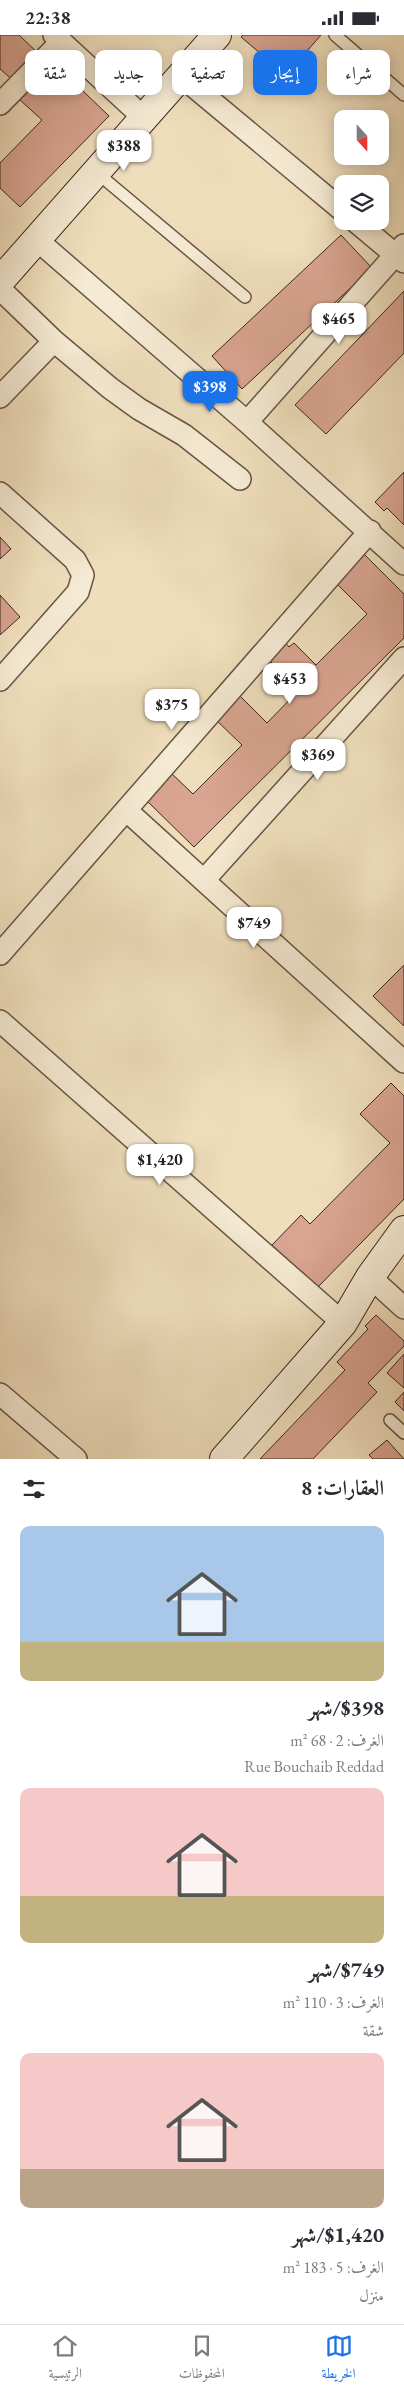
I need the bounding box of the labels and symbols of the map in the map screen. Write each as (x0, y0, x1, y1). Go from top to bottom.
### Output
north arrow (334, 110, 389, 165)
pin: $388 (94, 129, 154, 172)
pin: $465 (309, 303, 369, 345)
pin: $398 (180, 371, 240, 413)
pin: $453 (260, 663, 320, 705)
pin: $375 (142, 689, 202, 731)
pin: $369 (288, 739, 348, 781)
pin: $749 (224, 907, 284, 949)
pin: $1,420 (119, 1143, 201, 1186)

